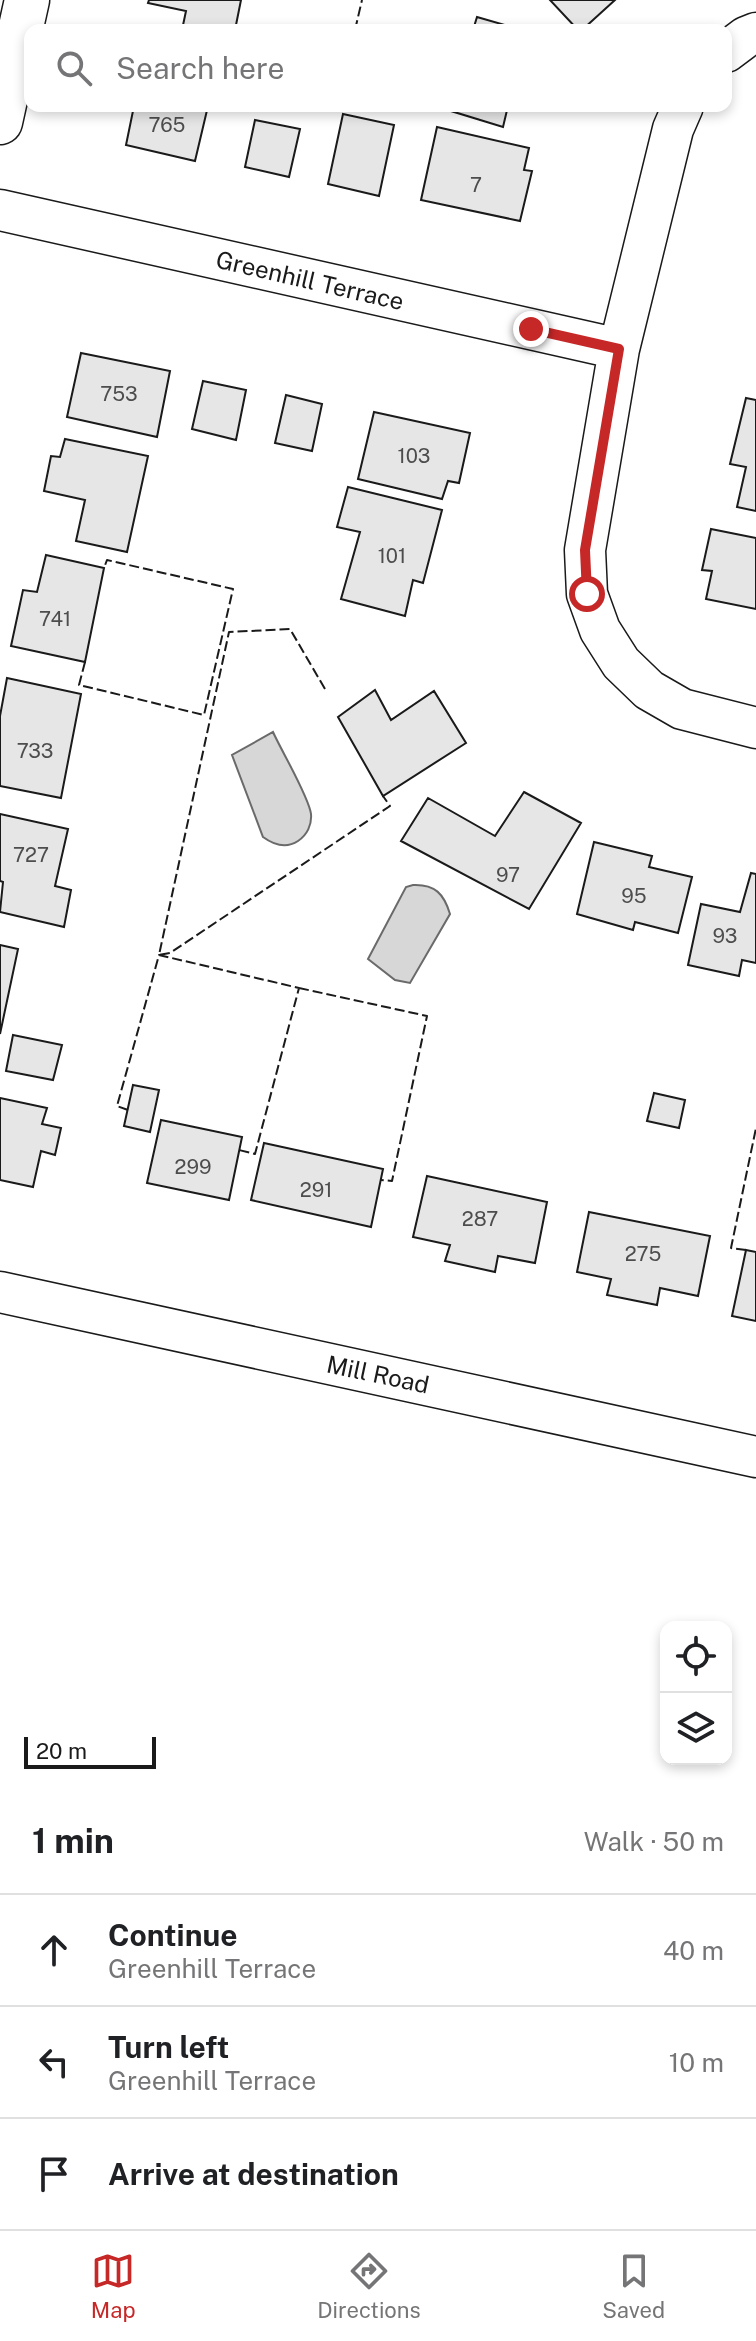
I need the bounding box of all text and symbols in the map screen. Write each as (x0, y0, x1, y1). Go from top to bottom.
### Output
search box (24, 24, 732, 112)
icon: search (52, 46, 96, 90)
text: Search here (116, 50, 284, 86)
house number: 765 (149, 113, 185, 137)
house number: 7 (470, 173, 482, 197)
street label: Greenhill Terrace (213, 245, 407, 315)
route end (513, 311, 549, 347)
house number: 753 (100, 382, 138, 406)
house number: 103 (398, 444, 430, 468)
house number: 101 (378, 544, 406, 568)
route start (569, 576, 605, 612)
house number: 741 (39, 607, 71, 631)
house number: 733 (17, 739, 53, 763)
house number: 727 (13, 843, 49, 867)
house number: 97 (496, 863, 520, 887)
house number: 95 (621, 884, 647, 908)
house number: 93 (713, 924, 737, 948)
house number: 299 (175, 1155, 211, 1179)
house number: 291 (300, 1178, 332, 1202)
house number: 287 (462, 1207, 498, 1231)
house number: 275 (625, 1242, 661, 1266)
street label: Mill Road (324, 1349, 432, 1399)
map controls (660, 1621, 732, 1765)
button: locate (660, 1621, 732, 1693)
button: layers (660, 1693, 732, 1765)
scale bar (24, 1733, 156, 1769)
text: 20 m (36, 1738, 87, 1764)
text: 1 min (32, 1821, 114, 1861)
text: Walk · 50 m (584, 1826, 724, 1857)
text: Continue (108, 1917, 238, 1953)
icon: ahead (32, 1928, 76, 1972)
text: 40 m (663, 1935, 724, 1966)
text: Greenhill Terrace (108, 1953, 316, 1984)
text: Turn left (108, 2029, 229, 2065)
icon: left (32, 2040, 76, 2084)
text: 10 m (669, 2047, 724, 2078)
text: Greenhill Terrace (108, 2065, 316, 2096)
icon: arrive (32, 2152, 76, 2196)
text: Arrive at destination (108, 2156, 399, 2192)
tab: Map (91, 2249, 136, 2323)
tab: Directions (317, 2249, 421, 2323)
tab: Saved (602, 2249, 665, 2323)

